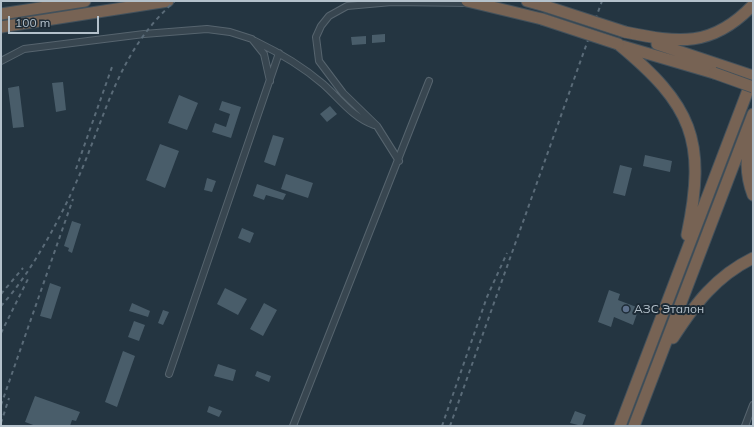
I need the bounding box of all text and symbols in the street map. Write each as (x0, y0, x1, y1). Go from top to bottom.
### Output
scale bar (10, 8, 101, 34)
text: 100 m (15, 15, 50, 30)
place label: АЗС Эталон (634, 302, 704, 316)
marker: АЗС Эталон (621, 304, 631, 314)

